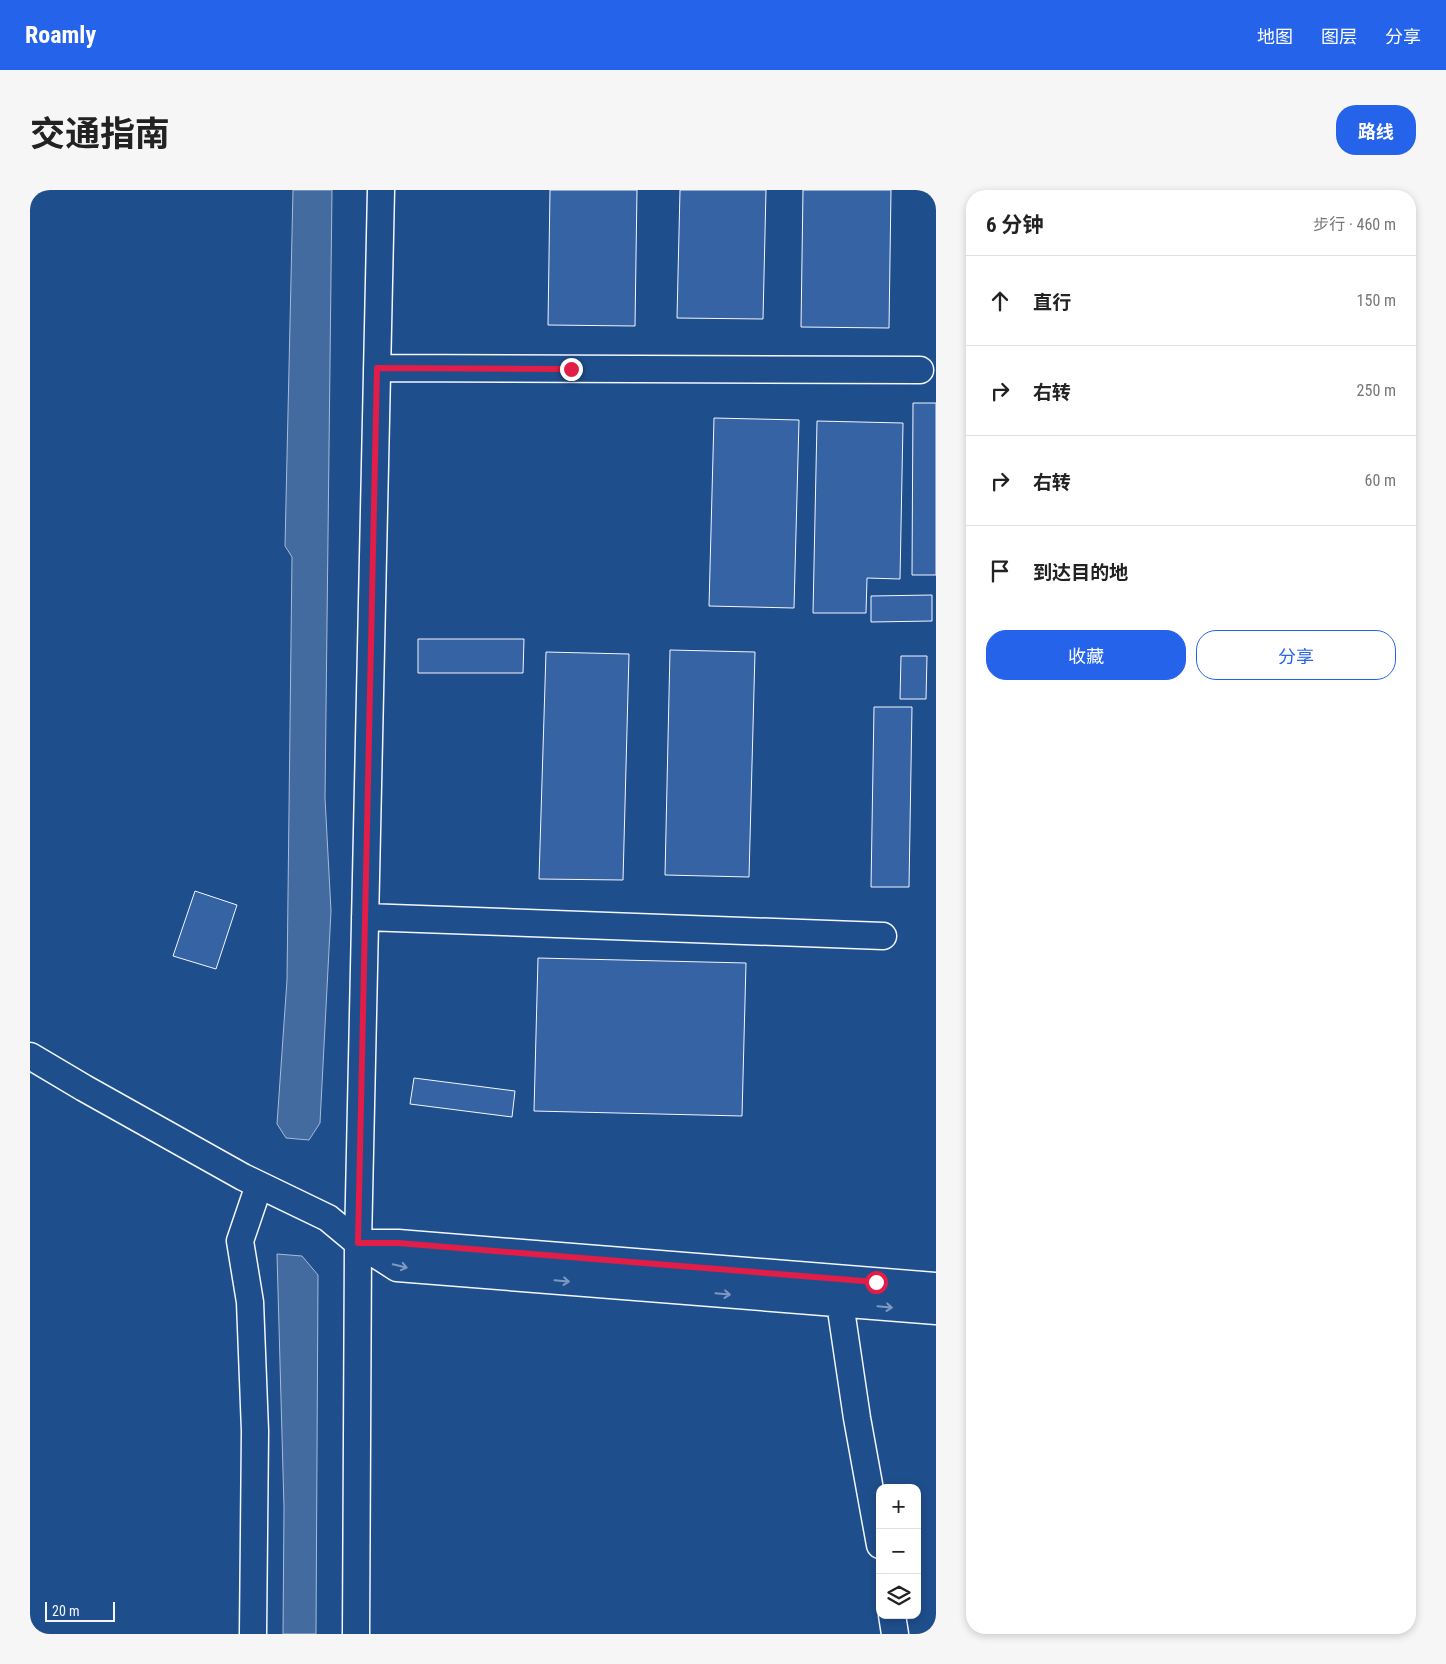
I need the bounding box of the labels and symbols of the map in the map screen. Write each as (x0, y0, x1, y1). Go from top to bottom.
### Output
route end (560, 358, 583, 381)
one-way arrow (392, 1262, 408, 1271)
route start (865, 1271, 888, 1294)
one-way arrow (553, 1276, 569, 1285)
one-way arrow (715, 1289, 731, 1298)
one-way arrow (877, 1302, 893, 1311)
scale bar (45, 1599, 115, 1622)

